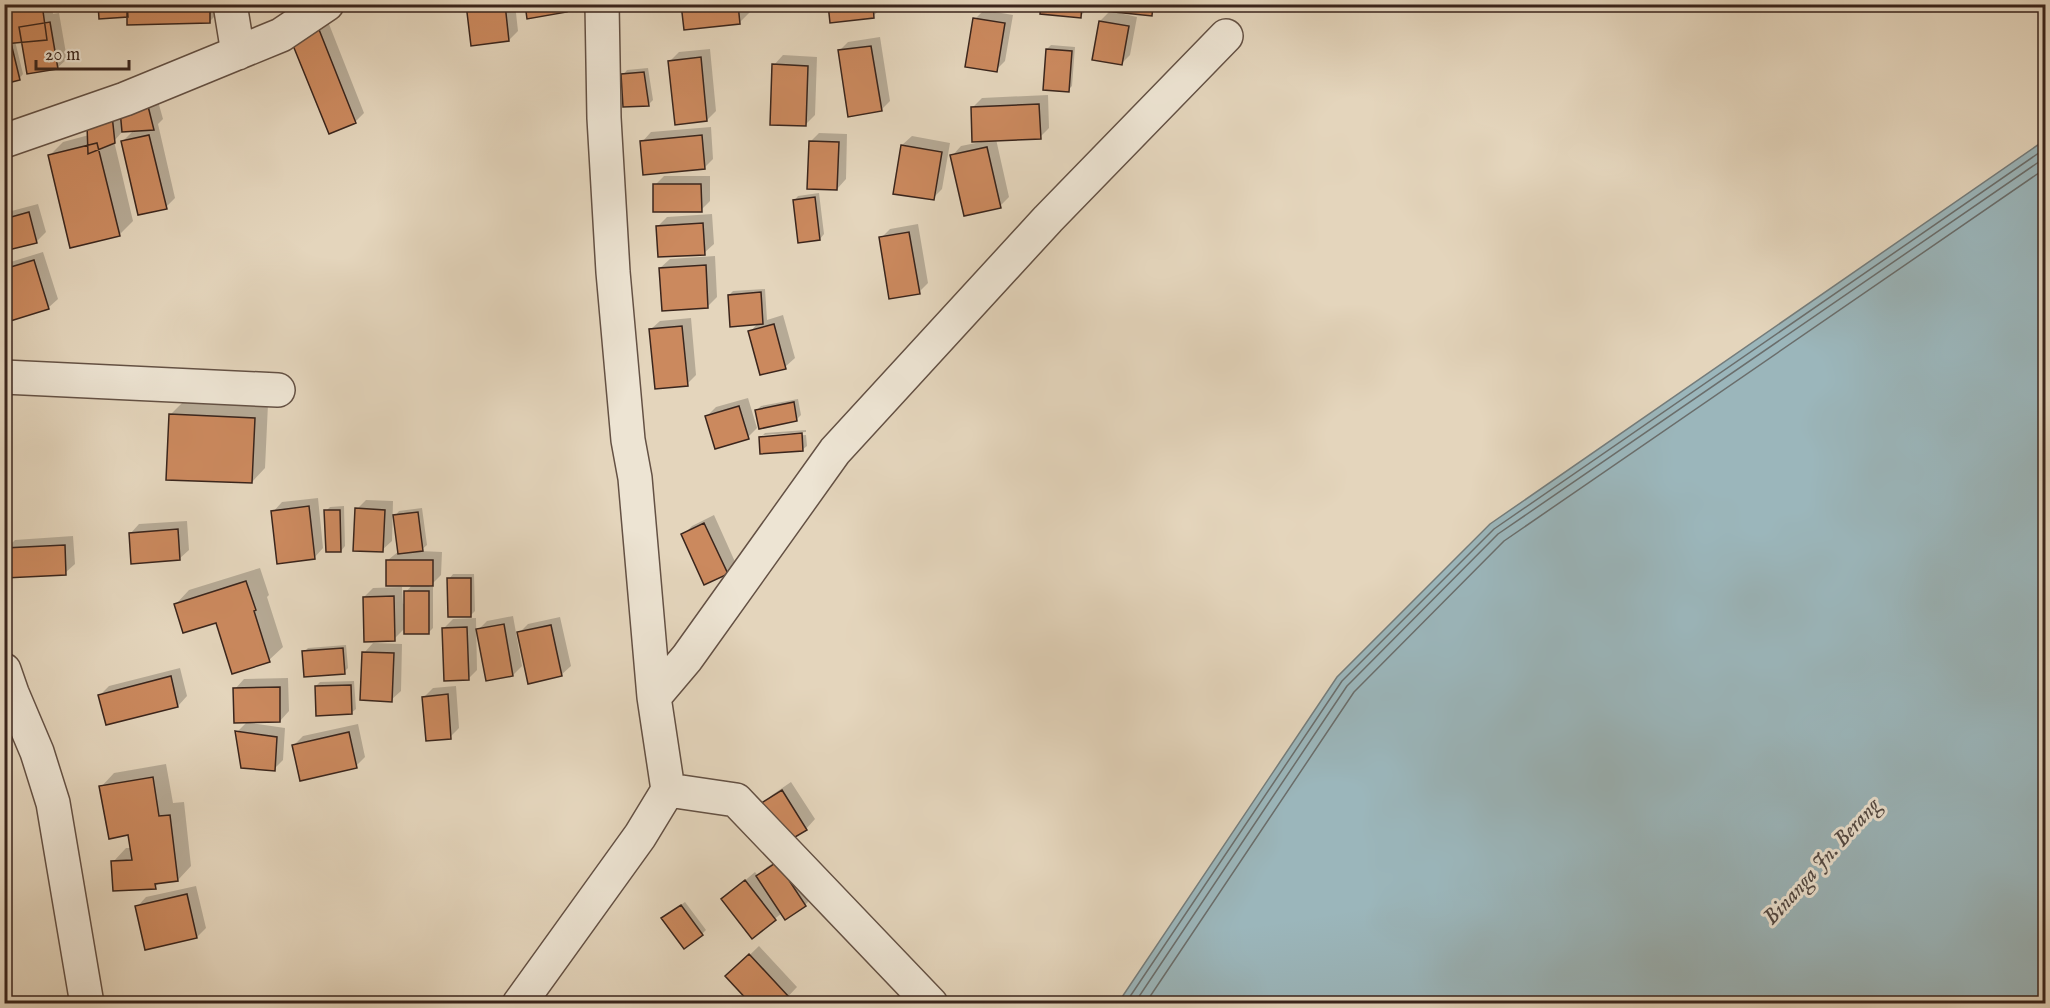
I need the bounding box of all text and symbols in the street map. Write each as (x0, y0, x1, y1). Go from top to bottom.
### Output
scale bar (36, 33, 129, 71)
text: 20 m (45, 44, 80, 67)
water label: Binanga Jn. Berang (1757, 791, 1888, 931)

